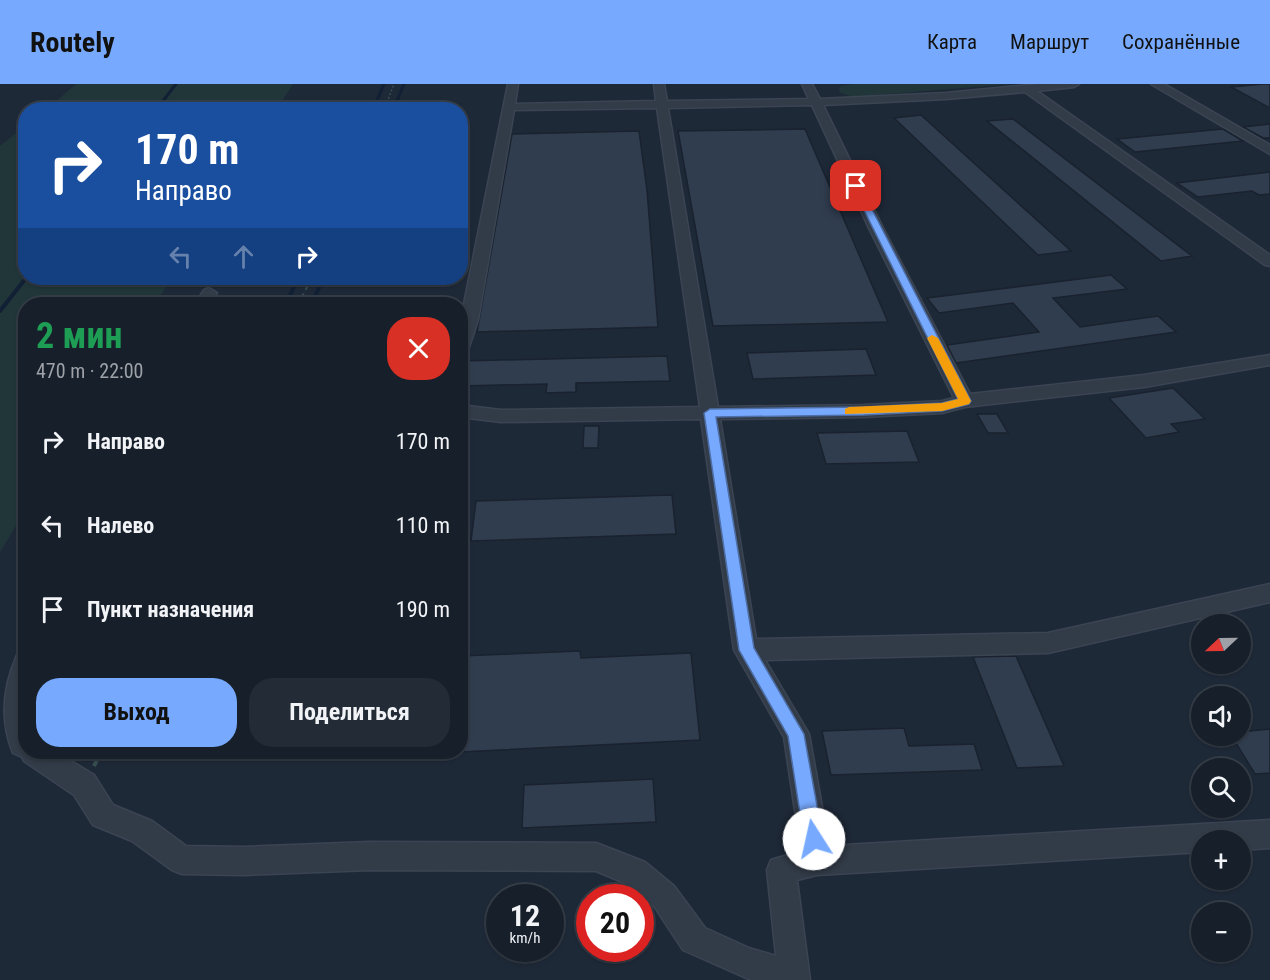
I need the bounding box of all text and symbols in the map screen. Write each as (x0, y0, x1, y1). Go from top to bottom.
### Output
text: Routely (30, 26, 115, 59)
text: Карта (927, 30, 977, 54)
text: Маршрут (1010, 30, 1089, 54)
text: Сохранённые (1122, 30, 1240, 54)
text: 170 m (135, 125, 240, 174)
icon: right (36, 126, 114, 204)
pin (830, 160, 881, 211)
icon: arrive (839, 169, 872, 202)
text: Направо (135, 175, 232, 207)
icon: left (164, 240, 197, 273)
icon: ahead (227, 240, 260, 273)
icon: right (290, 240, 323, 273)
text: 2 мин (36, 315, 122, 357)
button: close (387, 317, 450, 380)
text: 470 m · 22:00 (36, 359, 143, 383)
icon: right (36, 425, 69, 458)
text: Направо (87, 429, 165, 454)
text: 170 m (396, 429, 450, 454)
icon: left (36, 509, 69, 542)
text: Налево (87, 513, 154, 538)
text: 110 m (396, 513, 450, 538)
icon: arrive (36, 593, 69, 626)
text: Пункт назначения (87, 597, 254, 622)
text: 190 m (396, 597, 450, 622)
north arrow (1191, 614, 1251, 674)
map controls (1191, 614, 1251, 962)
button: Выход (36, 678, 237, 747)
button: Поделиться (249, 678, 450, 747)
button: sound (1191, 686, 1251, 746)
button: search (1191, 758, 1251, 818)
position arrow (782, 807, 846, 871)
button: + (1191, 830, 1251, 890)
speed limit sign: 20 (576, 884, 654, 962)
text: 12 (510, 898, 540, 933)
button: − (1191, 902, 1251, 962)
text: km/h (510, 929, 540, 947)

